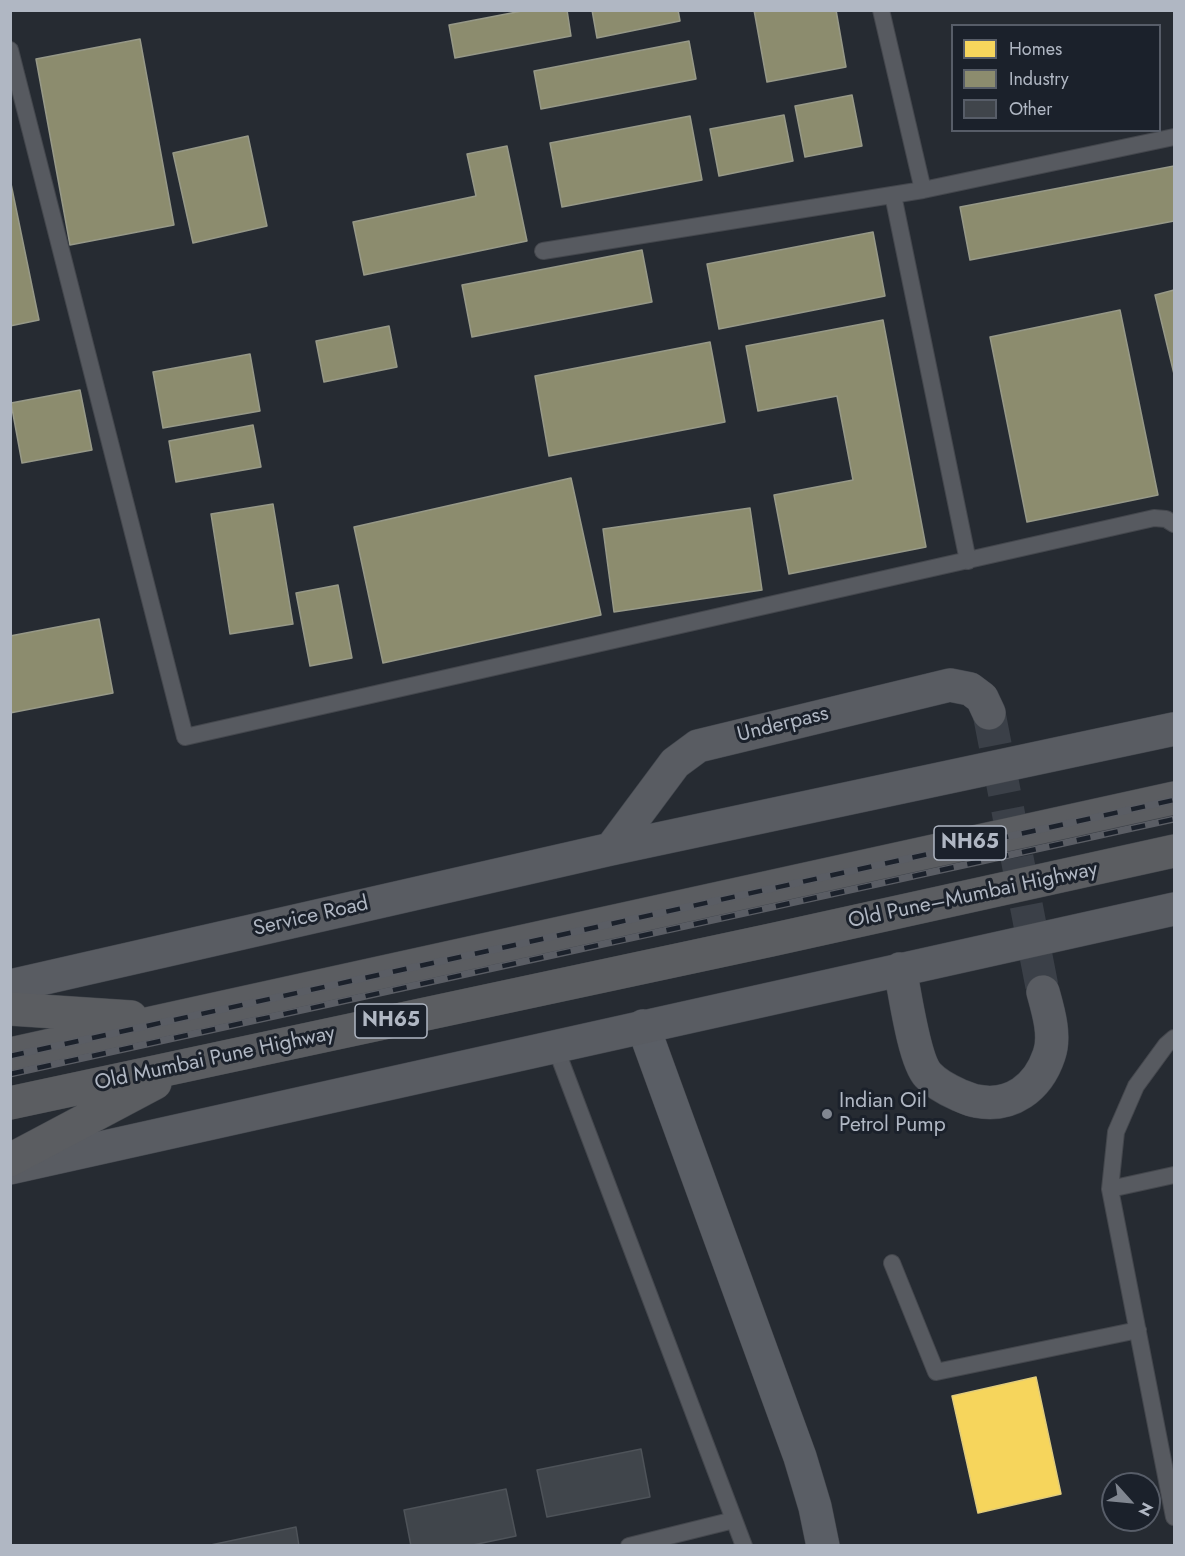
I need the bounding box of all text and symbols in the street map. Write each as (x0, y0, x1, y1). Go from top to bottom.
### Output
legend (951, 24, 1161, 132)
text: Homes (1009, 36, 1062, 62)
text: Industry (1009, 66, 1069, 92)
text: Other (1009, 96, 1052, 122)
street label: Underpass (735, 702, 831, 748)
road number: NH65 (934, 826, 1006, 860)
street label: Old Pune–Mumbai Highway (846, 857, 1100, 935)
street label: Service Road (251, 892, 371, 942)
road number: NH65 (355, 1004, 427, 1038)
street label: Old Mumbai Pune Highway (93, 1021, 337, 1097)
place label: Indian Oil Petrol Pump (839, 1089, 946, 1139)
marker: Indian Oil Petrol Pump (820, 1107, 834, 1121)
north arrow (1101, 1472, 1161, 1532)
text: N (1133, 1499, 1159, 1520)

